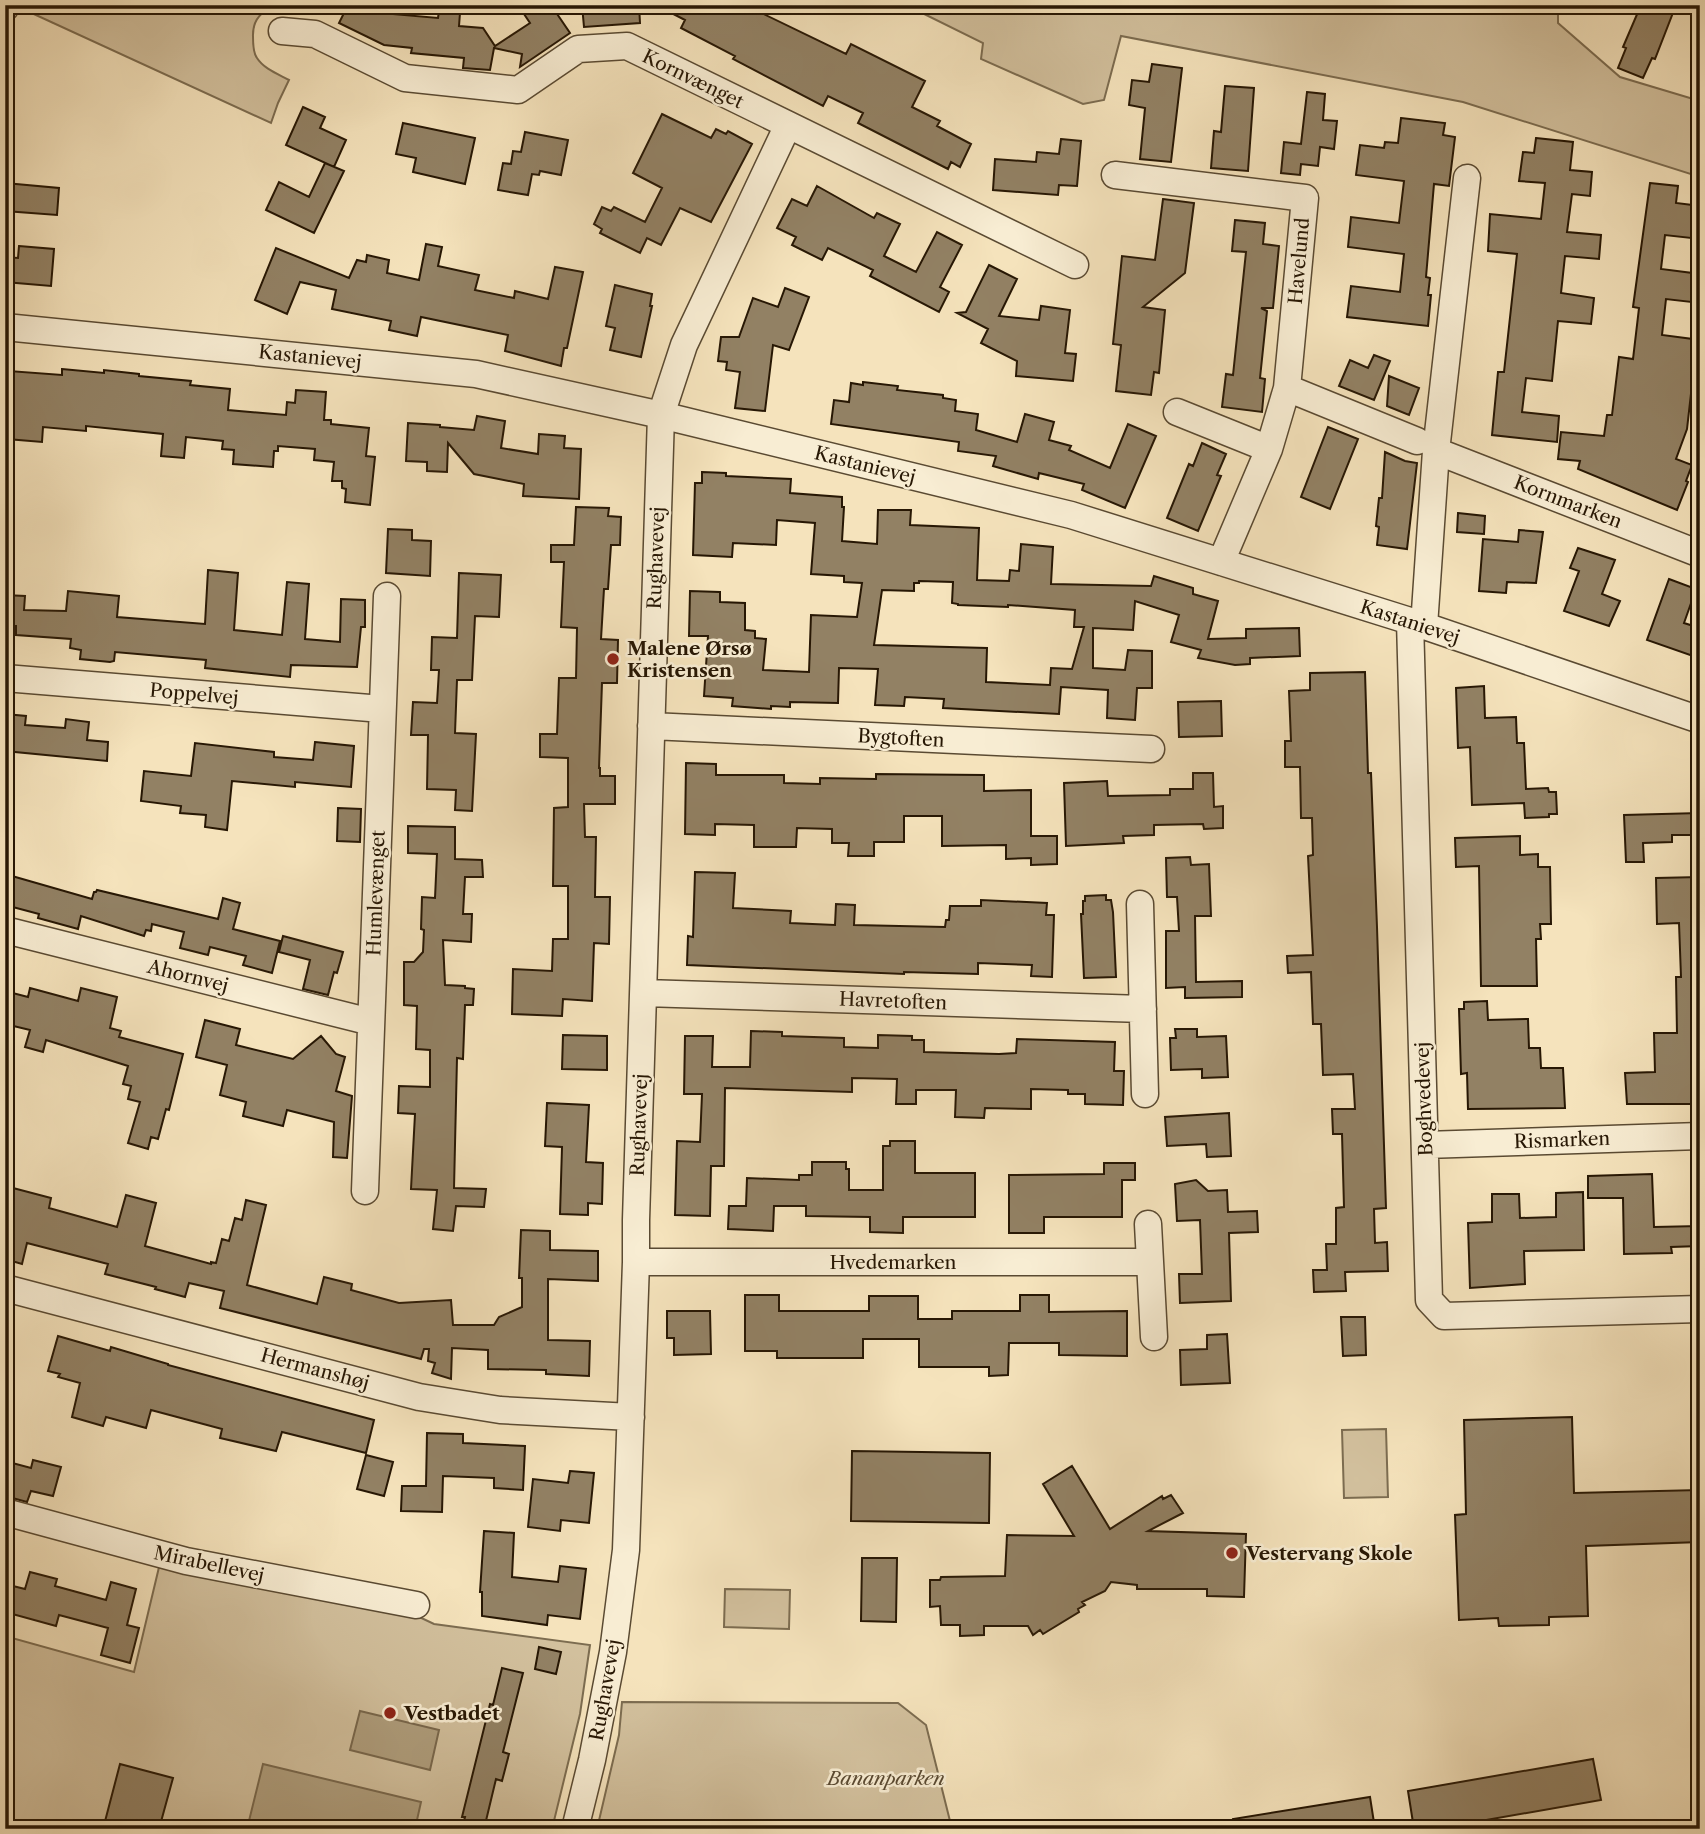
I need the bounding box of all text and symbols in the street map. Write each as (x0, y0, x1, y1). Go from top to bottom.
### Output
street label: Kornvænget (639, 45, 748, 114)
street label: Havelund (1284, 216, 1314, 305)
street label: Kastanievej (257, 340, 363, 374)
street label: Kastanievej (812, 441, 918, 489)
street label: Kornmarken (1511, 471, 1626, 533)
street label: Rughavevej (643, 506, 669, 610)
street label: Kastanievej (1357, 595, 1463, 649)
place label: Malene Ørsø Kristensen (627, 637, 752, 682)
marker: Malene Ørsø Kristensen (605, 651, 621, 667)
street label: Poppelvej (149, 679, 239, 709)
street label: Bygtoften (857, 724, 945, 752)
street label: Humlevænget (362, 829, 390, 956)
street label: Ahornvej (144, 955, 231, 997)
street label: Havretoften (838, 988, 948, 1014)
street label: Boghvedevej (1411, 1041, 1437, 1157)
street label: Rughavevej (626, 1073, 652, 1177)
street label: Rismarken (1513, 1127, 1611, 1153)
street label: Hvedemarken (830, 1251, 957, 1274)
street label: Hermanshøj (258, 1343, 372, 1395)
street label: Mirabellevej (152, 1541, 266, 1587)
place label: Vestervang Skole (1245, 1542, 1413, 1565)
marker: Vestervang Skole (1224, 1545, 1240, 1561)
street label: Rughavevej (585, 1637, 625, 1743)
place label: Vestbadet (403, 1702, 500, 1725)
marker: Vestbadet (382, 1705, 398, 1721)
park label: Bananparken (825, 1767, 945, 1790)

